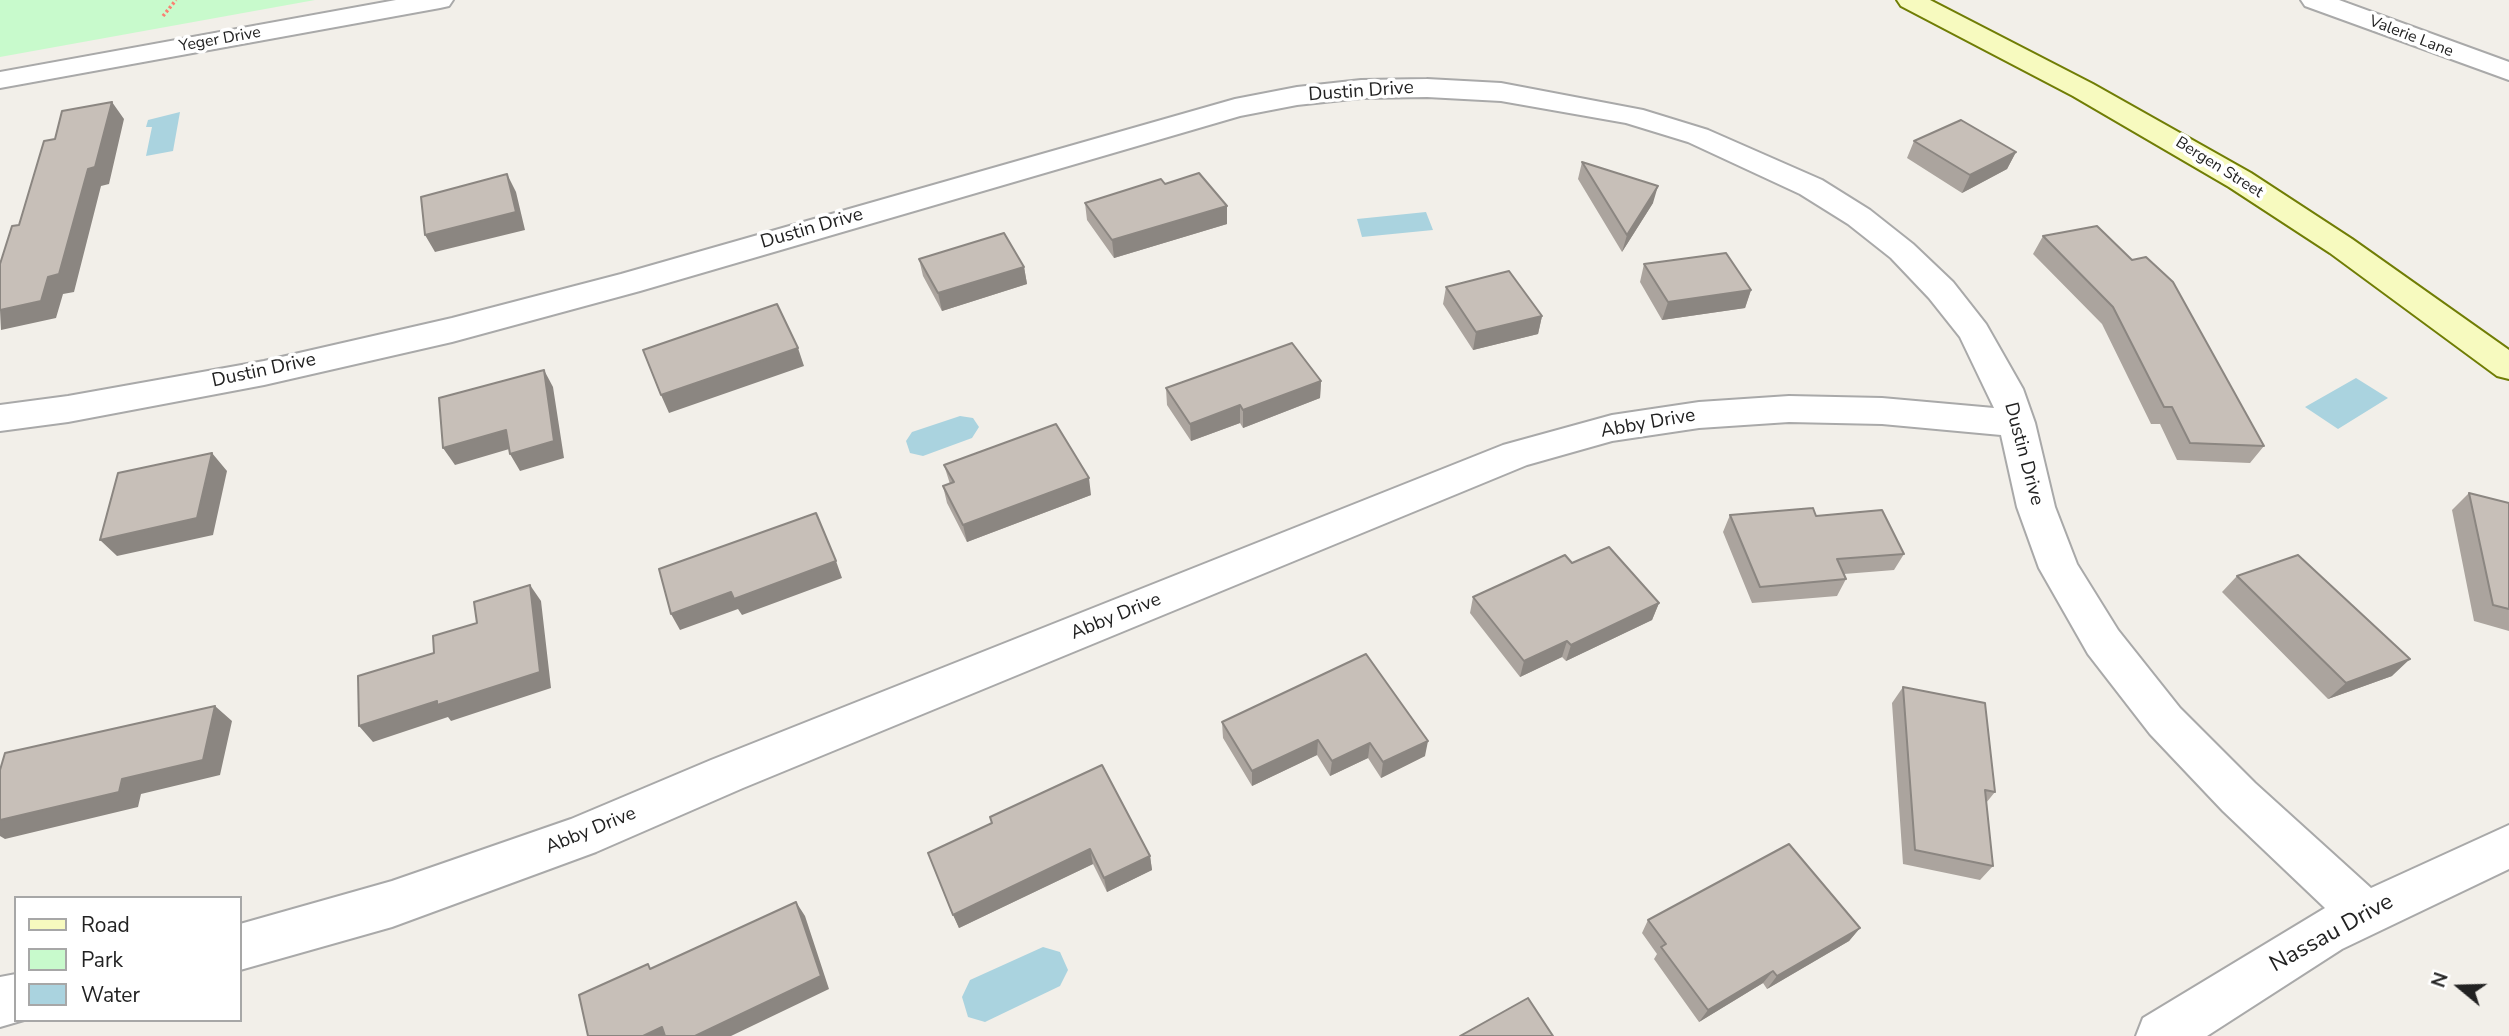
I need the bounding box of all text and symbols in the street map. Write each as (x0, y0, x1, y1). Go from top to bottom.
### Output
street label: Valerie Lane (2366, 12, 2456, 62)
street label: Yeger Drive (178, 23, 262, 57)
street label: Dustin Drive (1308, 77, 1414, 107)
street label: Bergen Street (2172, 133, 2266, 203)
street label: Dustin Drive (758, 203, 866, 255)
street label: Dustin Drive (210, 349, 318, 393)
street label: Dustin Drive (1998, 400, 2048, 508)
street label: Abby Drive (1599, 404, 1697, 444)
street label: Abby Drive (1067, 589, 1165, 645)
street label: Abby Drive (542, 803, 640, 859)
street label: Nassau Drive (2265, 889, 2399, 979)
legend (14, 896, 242, 1022)
text: Road (81, 911, 130, 939)
text: Park (81, 946, 123, 974)
north arrow (2425, 952, 2495, 1022)
text: N (2426, 969, 2455, 991)
text: Water (81, 981, 140, 1009)

